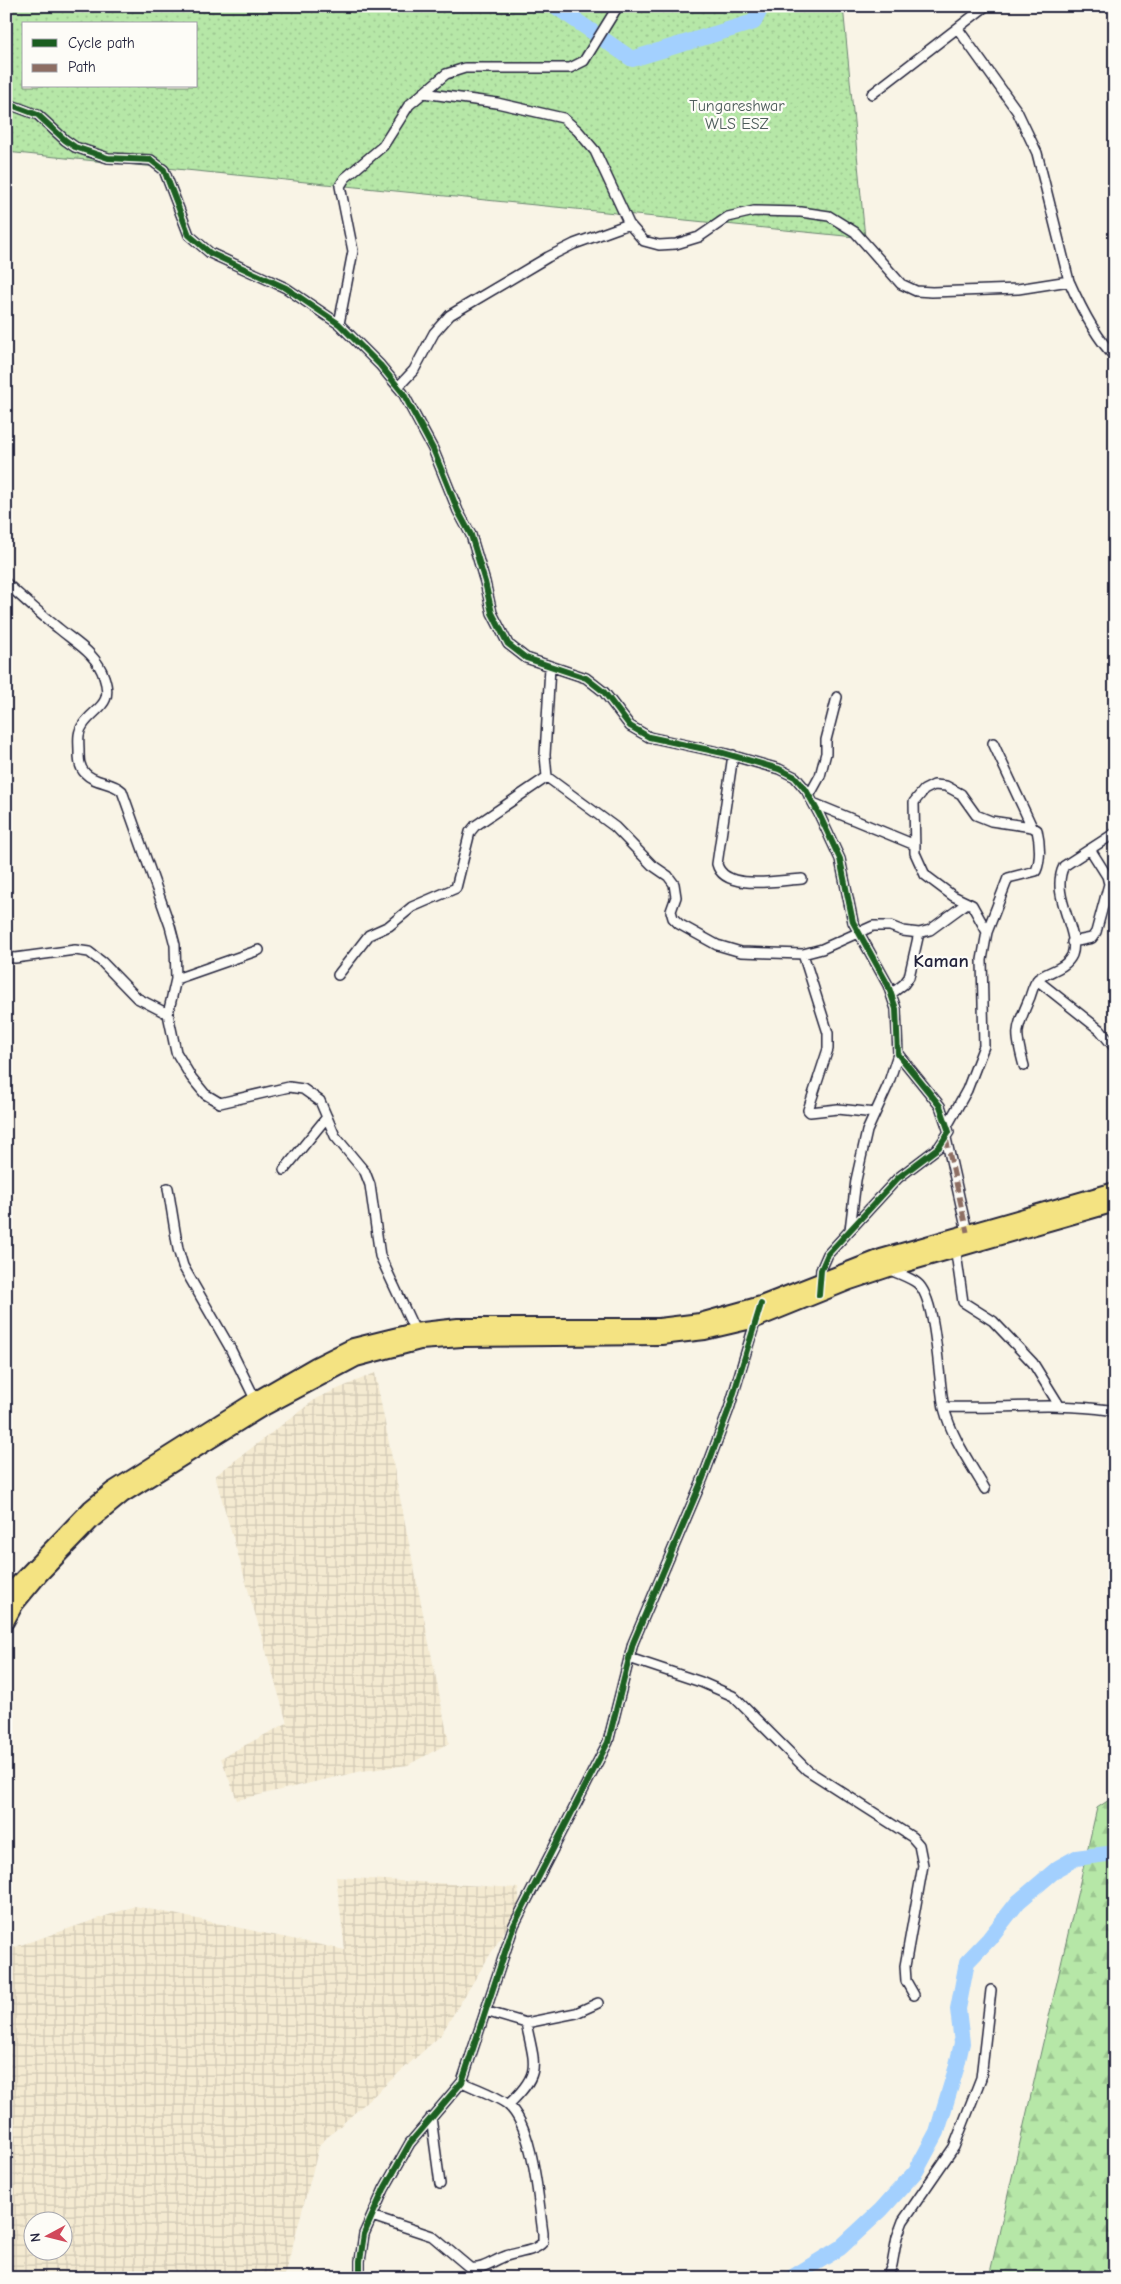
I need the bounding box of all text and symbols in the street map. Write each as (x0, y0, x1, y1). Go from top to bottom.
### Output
legend (22, 22, 198, 88)
text: Cycle path (68, 34, 135, 52)
text: Path (68, 58, 96, 76)
park label: Tungareshwar WLS ESZ (689, 97, 785, 133)
district label: Kaman (913, 950, 969, 972)
north arrow (22, 2212, 72, 2262)
text: N (27, 2232, 45, 2243)

